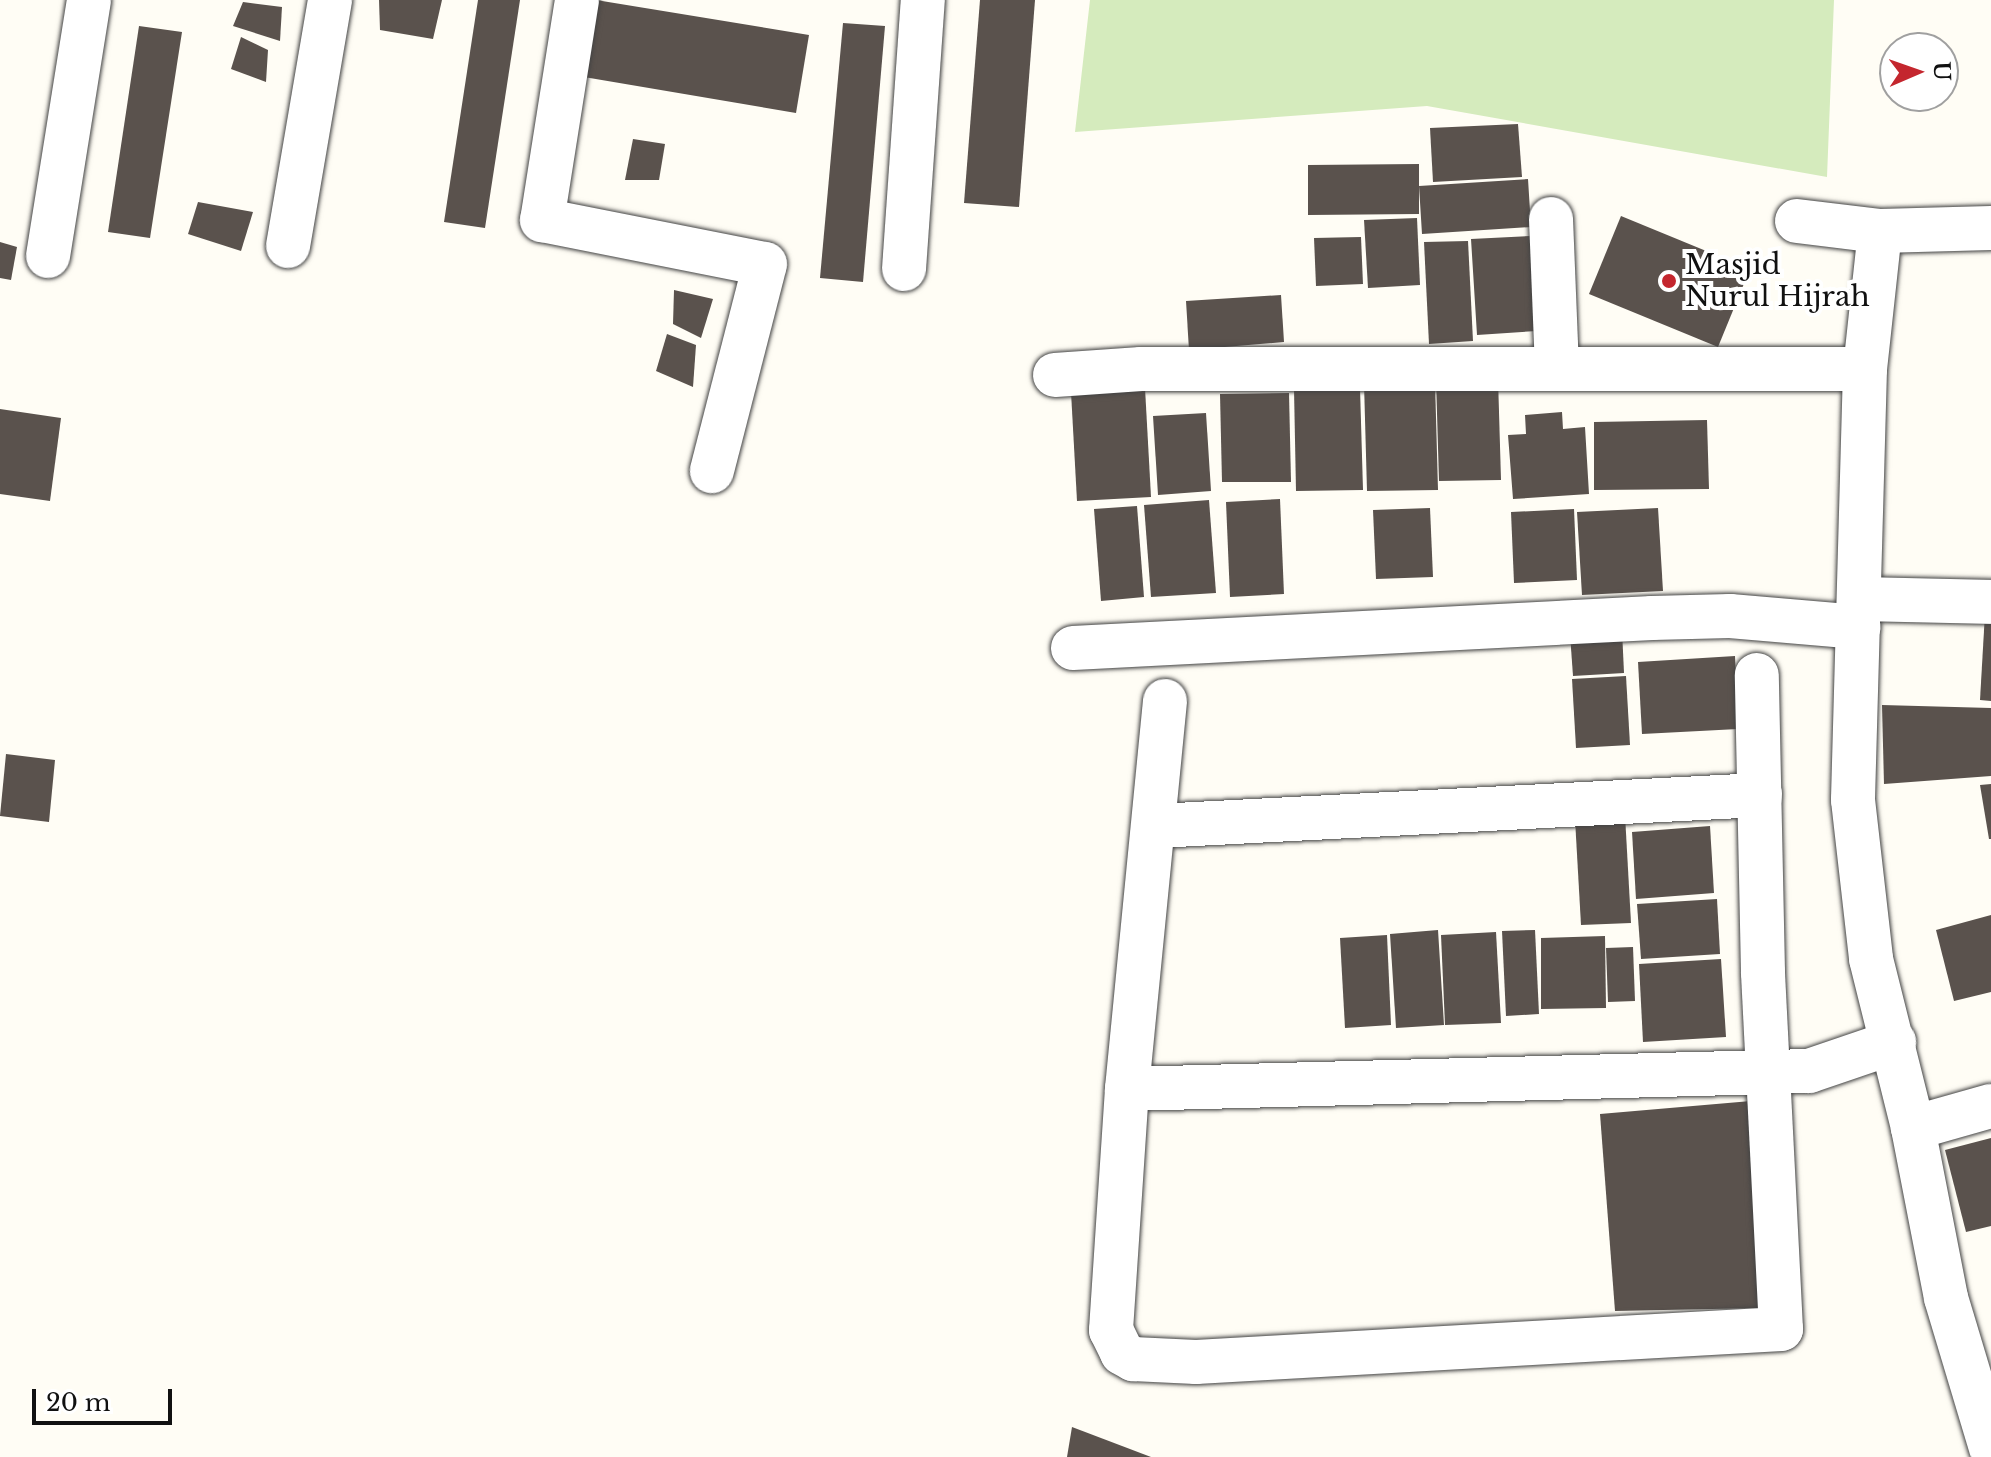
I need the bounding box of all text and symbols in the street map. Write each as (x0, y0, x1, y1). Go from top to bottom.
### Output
north arrow (1879, 32, 1959, 112)
text: U (1928, 61, 1955, 81)
place label: Masjid Nurul Hijrah (1685, 248, 1870, 314)
marker: Masjid Nurul Hijrah (1660, 272, 1678, 290)
scale bar (36, 1373, 176, 1423)
text: 20 m (46, 1388, 111, 1417)

